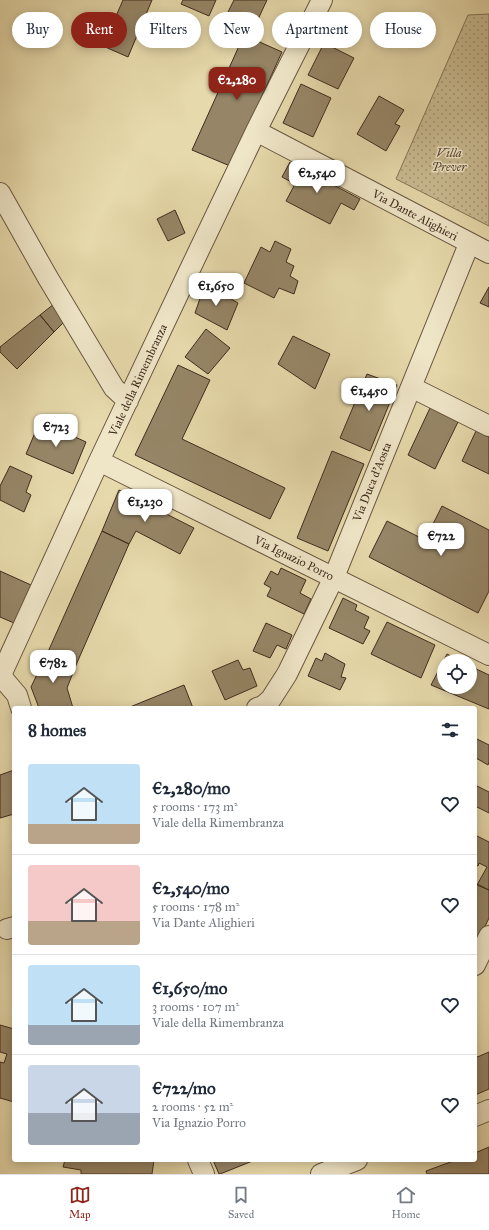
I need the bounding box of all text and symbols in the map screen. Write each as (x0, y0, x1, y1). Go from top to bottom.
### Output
chip: Buy (12, 12, 63, 48)
chip: Rent (71, 12, 127, 48)
chip: Filters (135, 12, 201, 48)
chip: New (209, 12, 264, 48)
chip: Apartment (272, 12, 362, 48)
chip: House (370, 12, 436, 48)
pin: €2,280 (204, 67, 270, 101)
text: €2,280 (218, 72, 256, 88)
park label: Villa Prever (432, 146, 467, 174)
pin: €2,540 (284, 160, 350, 194)
text: €2,540 (298, 165, 336, 181)
street label: Via Dante Alighieri (368, 186, 461, 245)
pin: €1,650 (183, 273, 249, 307)
text: €1,650 (198, 278, 234, 294)
street label: Viale della Rimembranza (105, 321, 171, 439)
pin: €1,450 (336, 378, 402, 412)
text: €1,450 (350, 383, 388, 399)
pin: €723 (32, 414, 80, 448)
text: €723 (43, 419, 69, 435)
street label: Via Duca d'Aosta (349, 439, 395, 525)
pin: €1,230 (112, 489, 178, 523)
text: €1,230 (127, 494, 163, 510)
pin: €722 (417, 523, 465, 557)
text: €722 (427, 528, 455, 544)
street label: Via Ignazio Porro (251, 532, 336, 584)
pin: €782 (29, 650, 77, 684)
map controls (437, 654, 477, 694)
button: locate (437, 654, 477, 694)
text: €782 (39, 655, 67, 671)
icon: filters (439, 719, 461, 741)
text: 8 homes (28, 720, 86, 741)
text: €2,280/mo (152, 778, 230, 799)
icon: home (60, 780, 108, 828)
icon: heart (439, 793, 461, 815)
text: 5 rooms · 173 m² (152, 799, 238, 815)
text: Viale della Rimembranza (152, 815, 284, 831)
text: €2,540/mo (152, 878, 229, 899)
icon: home (60, 881, 108, 929)
icon: heart (439, 894, 461, 916)
text: 5 rooms · 178 m² (152, 899, 240, 915)
text: Via Dante Alighieri (152, 915, 255, 931)
text: €1,650/mo (152, 978, 227, 999)
icon: home (60, 981, 108, 1029)
icon: heart (439, 994, 461, 1016)
text: 3 rooms · 107 m² (152, 999, 239, 1015)
text: Viale della Rimembranza (152, 1015, 284, 1031)
text: €722/mo (152, 1078, 216, 1099)
icon: home (60, 1081, 108, 1129)
icon: heart (439, 1094, 461, 1116)
text: 2 rooms · 52 m² (152, 1099, 233, 1115)
text: Via Ignazio Porro (152, 1115, 246, 1131)
tab: Map (69, 1184, 91, 1221)
tab: Saved (228, 1184, 254, 1221)
tab: Home (392, 1184, 420, 1221)

